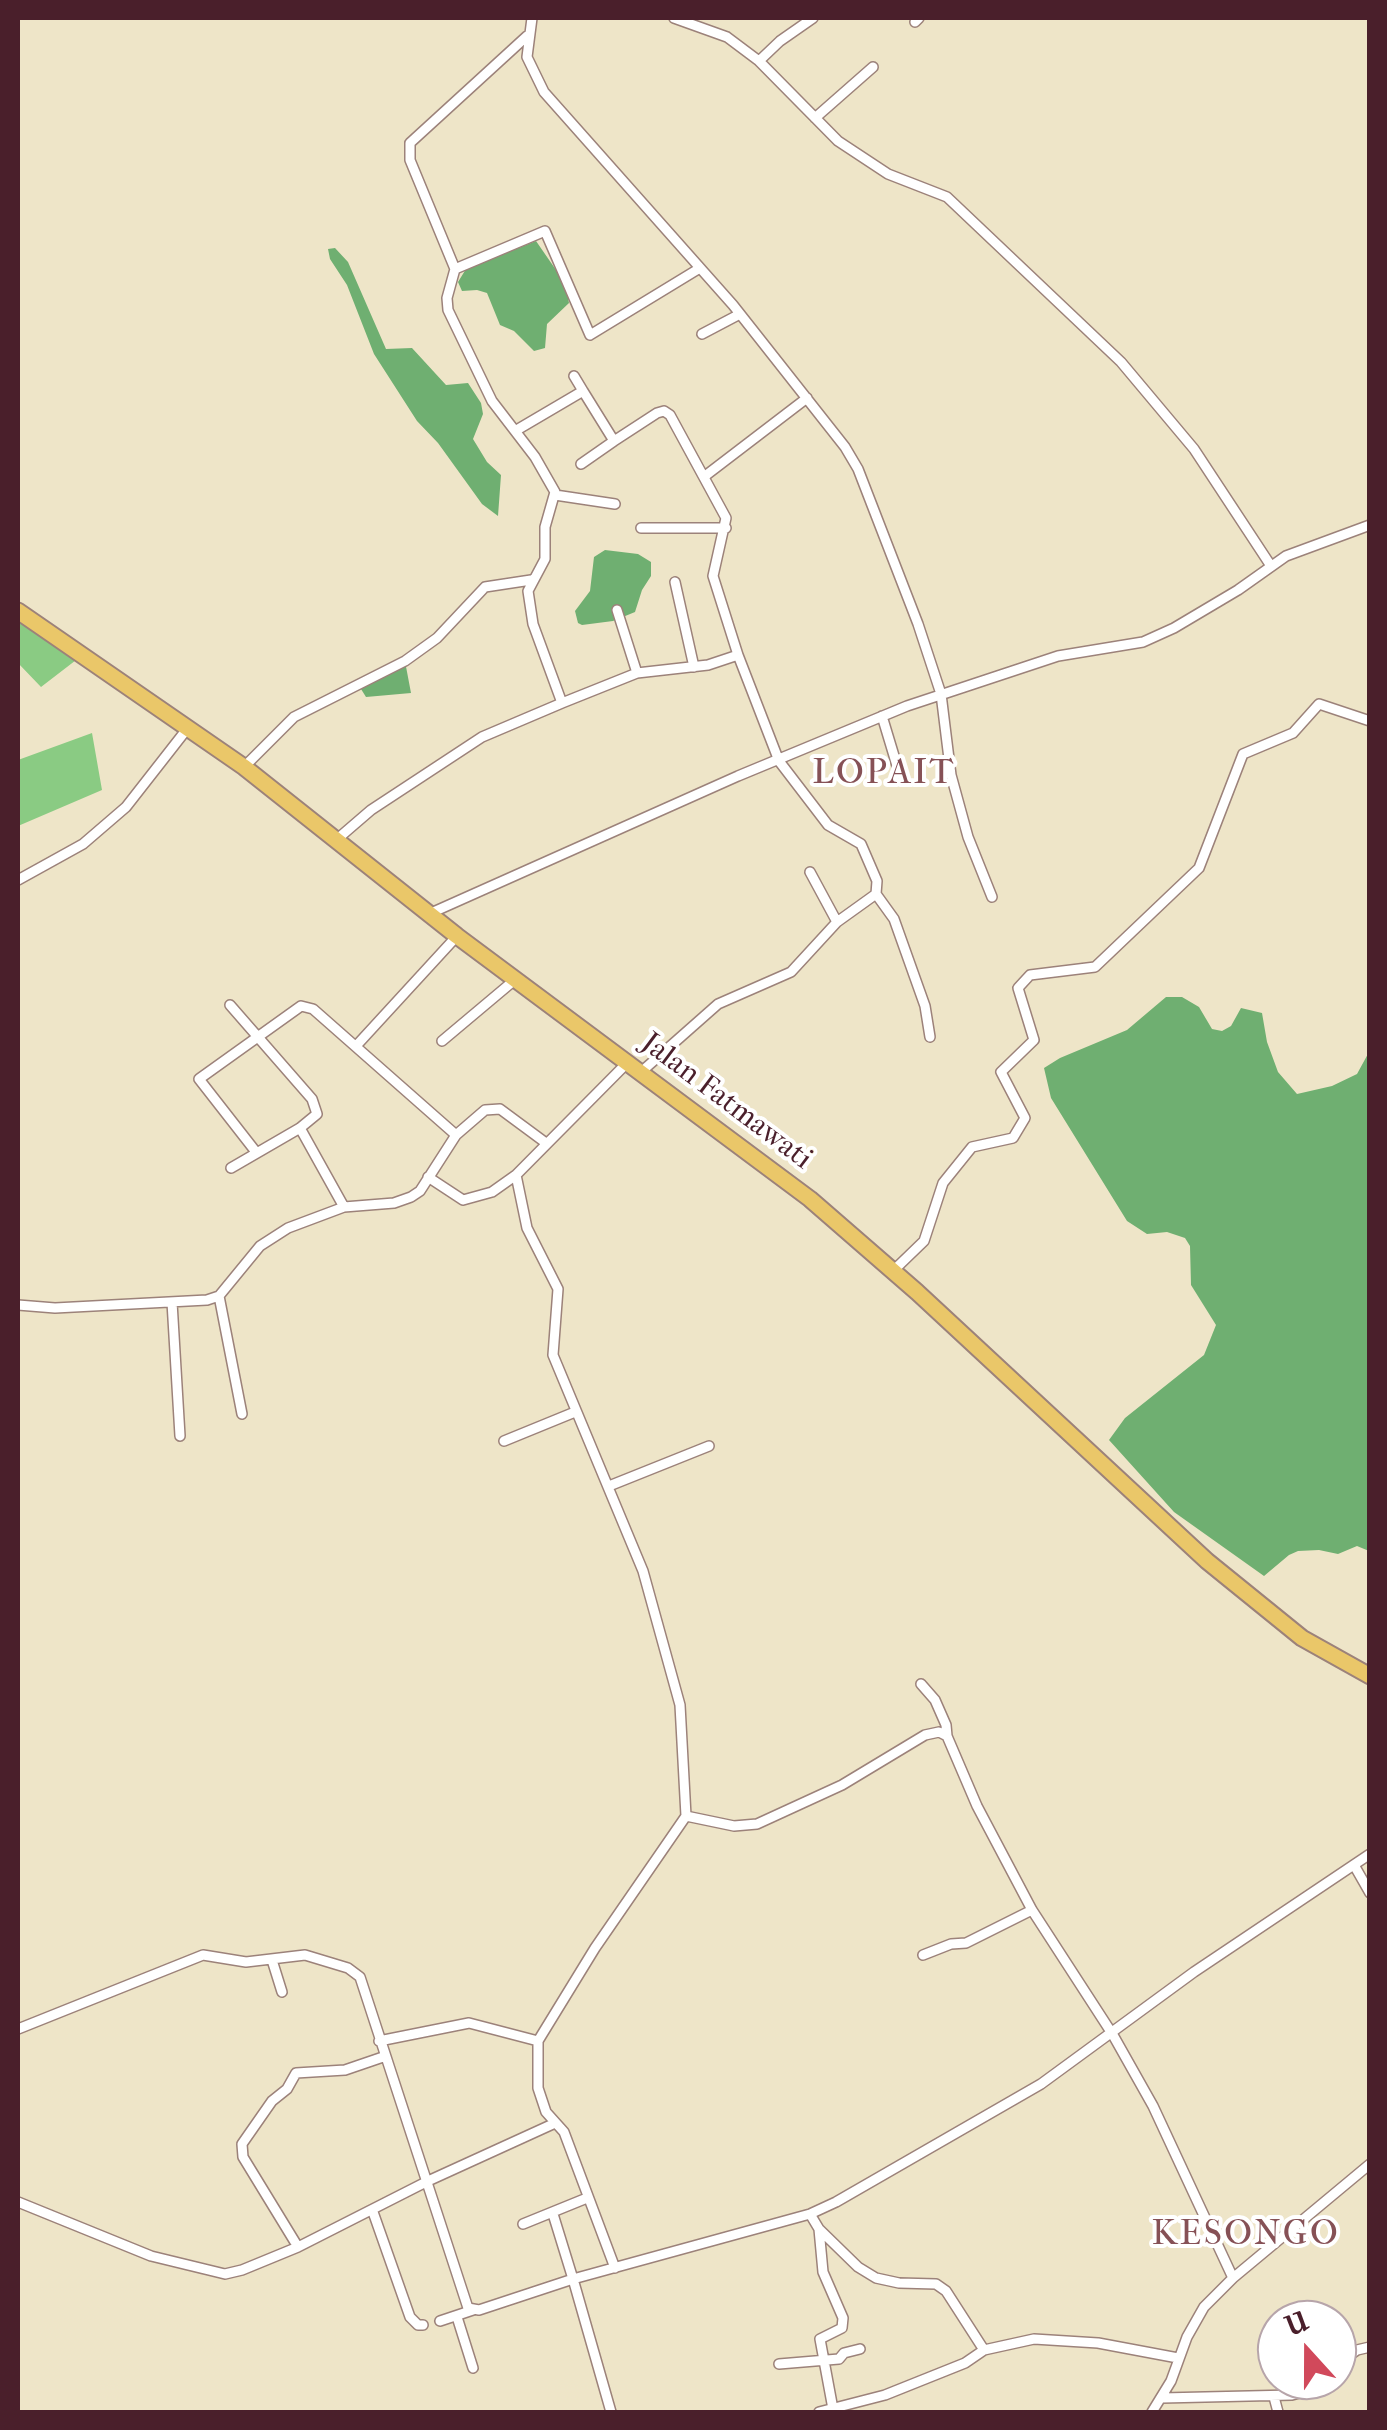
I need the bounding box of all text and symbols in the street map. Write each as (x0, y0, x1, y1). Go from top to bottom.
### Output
district label: LOPAIT (812, 753, 956, 795)
street label: Jalan Fatmawati (633, 1026, 819, 1178)
district label: KESONGO (1152, 2214, 1340, 2256)
north arrow (1257, 2300, 1357, 2400)
text: U (1281, 2304, 1313, 2343)

